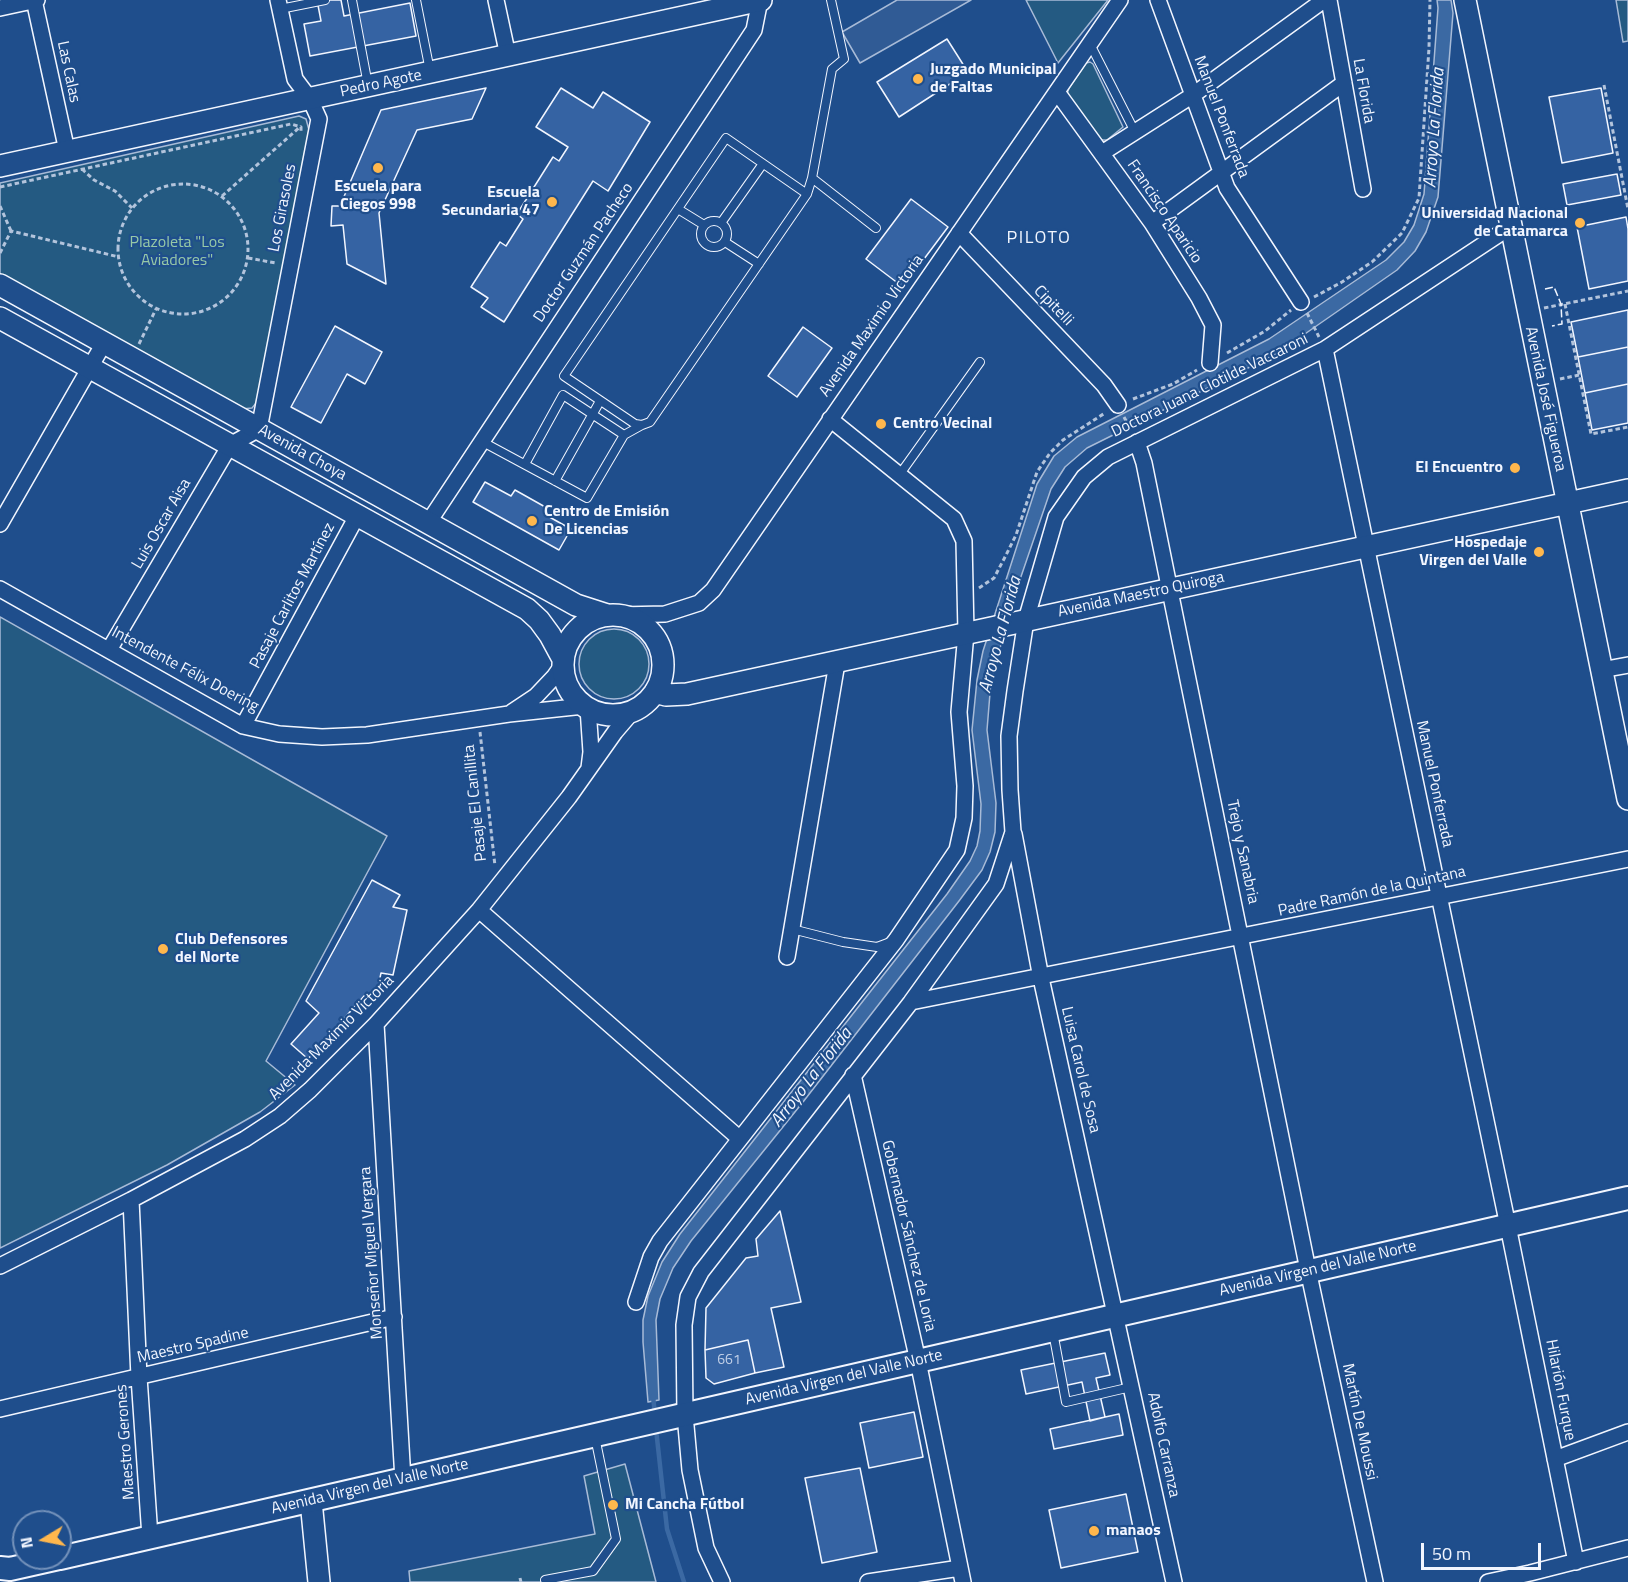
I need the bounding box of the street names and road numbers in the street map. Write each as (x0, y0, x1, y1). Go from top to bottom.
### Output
street label: Las Calas (52, 39, 84, 105)
street label: Manuel Ponferrada (1189, 53, 1253, 181)
street label: La Florida (1348, 57, 1378, 125)
street label: Pedro Agote (338, 66, 424, 102)
street label: Francisco Aparicio (1122, 156, 1206, 268)
street label: Los Girasoles (265, 162, 301, 254)
street label: Doctor Guzmán Pacheco (530, 179, 638, 327)
street label: Avenida Maximio Victoria (816, 251, 928, 401)
street label: Cipitelli (1029, 282, 1077, 330)
street label: Avenida José Figueroa (1520, 325, 1570, 473)
street label: Doctora Juana Clotilde Vaccaroni (1108, 330, 1312, 442)
street label: Avenida Choya (254, 421, 350, 485)
street label: Luis Oscar Aisa (128, 475, 196, 573)
street label: Pasaje Carlitos Martínez (246, 520, 340, 672)
street label: Avenida Maestro Quiroga (1056, 568, 1226, 622)
street label: Intendente Félix Doering (108, 623, 262, 717)
street label: Manuel Ponferrada (1411, 719, 1457, 849)
street label: Pasaje El Canillita (460, 744, 492, 862)
street label: Trejo y Sanabria (1222, 798, 1262, 906)
street label: Padre Ramón de la Quintana (1276, 863, 1468, 921)
street label: Avenida Maximio Victoria (265, 971, 399, 1105)
street label: Luisa Carol de Sosa (1056, 1005, 1104, 1135)
street label: Gobernador Sánchez de Loria (877, 1138, 939, 1334)
street label: Monseñor Miguel Vergara (356, 1166, 388, 1340)
street label: Avenida Virgen del Valle Norte (1218, 1237, 1418, 1301)
street label: Maestro Spadine (135, 1324, 251, 1368)
street label: Hilarión Furque (1541, 1338, 1579, 1442)
street label: Avenida Virgen del Valle Norte (744, 1346, 944, 1410)
street label: Martín De Moussi (1337, 1362, 1381, 1482)
street label: Maestro Gerones (112, 1384, 140, 1500)
street label: Adolfo Carranza (1143, 1391, 1183, 1499)
street label: Avenida Virgen del Valle Norte (270, 1455, 470, 1519)

